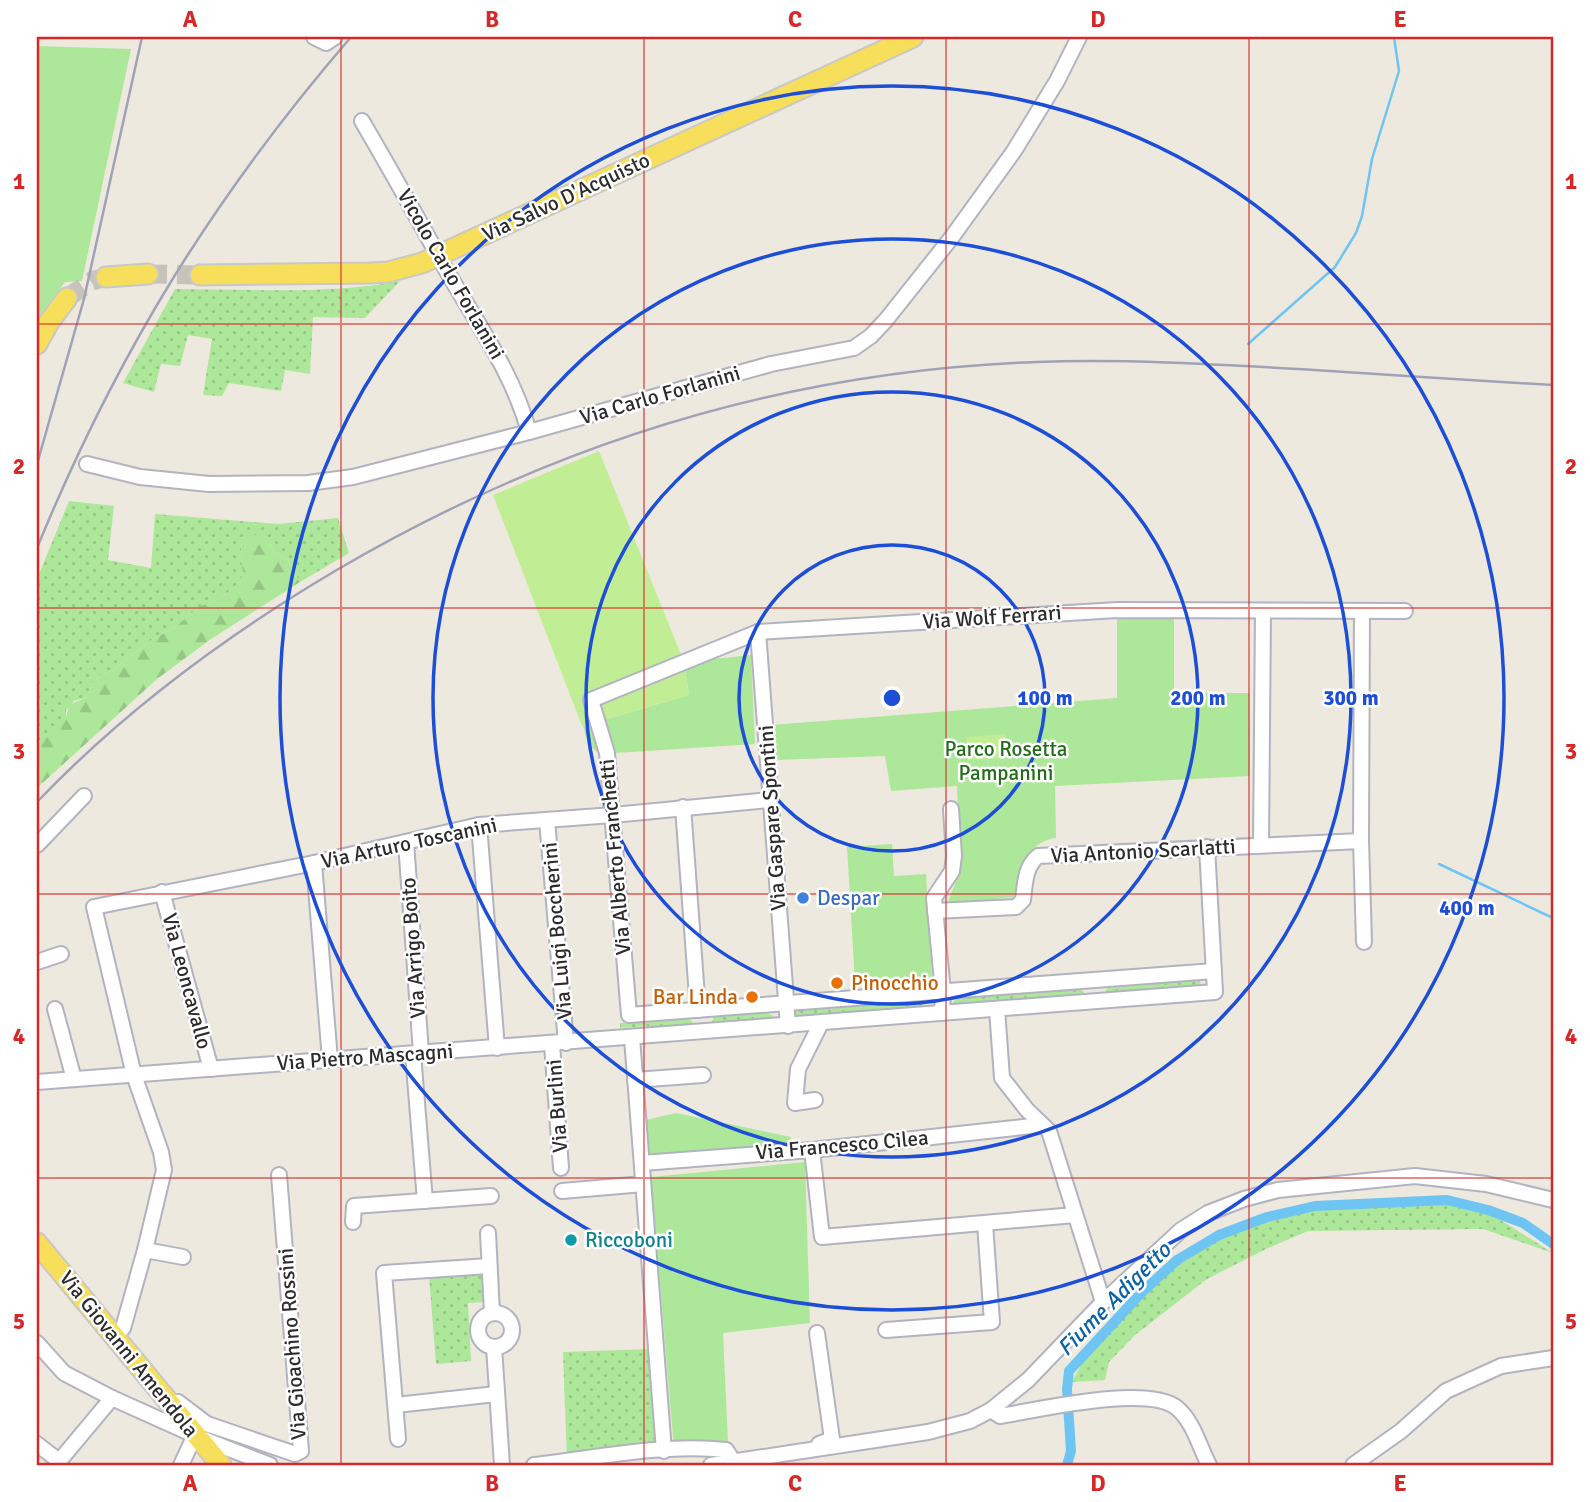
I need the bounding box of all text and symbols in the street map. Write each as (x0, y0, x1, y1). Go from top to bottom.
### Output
text: A (183, 5, 198, 34)
text: B (485, 5, 499, 34)
text: C (788, 5, 802, 34)
text: D (1090, 5, 1106, 34)
text: E (1393, 5, 1407, 34)
street label: Via Salvo D'Acquisto (478, 147, 654, 247)
text: 1 (13, 167, 25, 196)
text: 1 (1565, 167, 1577, 196)
street label: Vicolo Carlo Forlanini (392, 184, 510, 364)
street label: Via Carlo Forlanini (577, 360, 743, 430)
text: 2 (13, 452, 25, 481)
text: 2 (1565, 452, 1577, 481)
street label: Via Wolf Ferrari (922, 599, 1062, 635)
text: 100 m (1017, 685, 1073, 711)
text: 200 m (1170, 685, 1226, 711)
text: 300 m (1323, 685, 1379, 711)
centre of rings (880, 686, 904, 710)
street label: Via Gaspare Spontini (753, 724, 791, 912)
park label: Parco Rosetta Pampanini (944, 736, 1068, 786)
text: 3 (13, 737, 25, 766)
text: 3 (1565, 737, 1577, 766)
street label: Via Alberto Franchetti (593, 758, 637, 956)
street label: Via Arturo Toscanini (319, 812, 499, 874)
street label: Via Antonio Scarlatti (1050, 833, 1236, 869)
street label: Via Luigi Boccherini (536, 841, 578, 1021)
street label: Via Arrigo Boito (395, 877, 431, 1019)
place label: Despar (817, 885, 880, 911)
marker: Despar (795, 890, 811, 906)
text: 400 m (1439, 895, 1495, 921)
street label: Via Leoncavallo (156, 910, 218, 1052)
place label: Pinocchio (851, 970, 939, 996)
marker: Pinocchio (829, 975, 845, 991)
place label: Bar Linda (653, 984, 738, 1010)
marker: Bar Linda (744, 989, 760, 1005)
text: 4 (13, 1022, 25, 1051)
text: 4 (1565, 1022, 1577, 1051)
street label: Via Pietro Mascagni (276, 1038, 454, 1076)
street label: Via Burlini (541, 1058, 573, 1154)
street label: Via Francesco Cilea (754, 1124, 930, 1166)
place label: Riccoboni (585, 1227, 673, 1253)
marker: Riccoboni (563, 1232, 579, 1248)
water label: Fiume Adigetto (1051, 1235, 1178, 1362)
street label: Via Gioachino Rossini (272, 1247, 312, 1441)
street label: Via Giovanni Amendola (54, 1265, 204, 1443)
text: 5 (13, 1307, 25, 1336)
text: 5 (1565, 1307, 1577, 1336)
text: A (183, 1469, 198, 1498)
text: B (485, 1469, 499, 1498)
text: C (788, 1469, 802, 1498)
text: D (1090, 1469, 1106, 1498)
text: E (1393, 1469, 1407, 1498)

